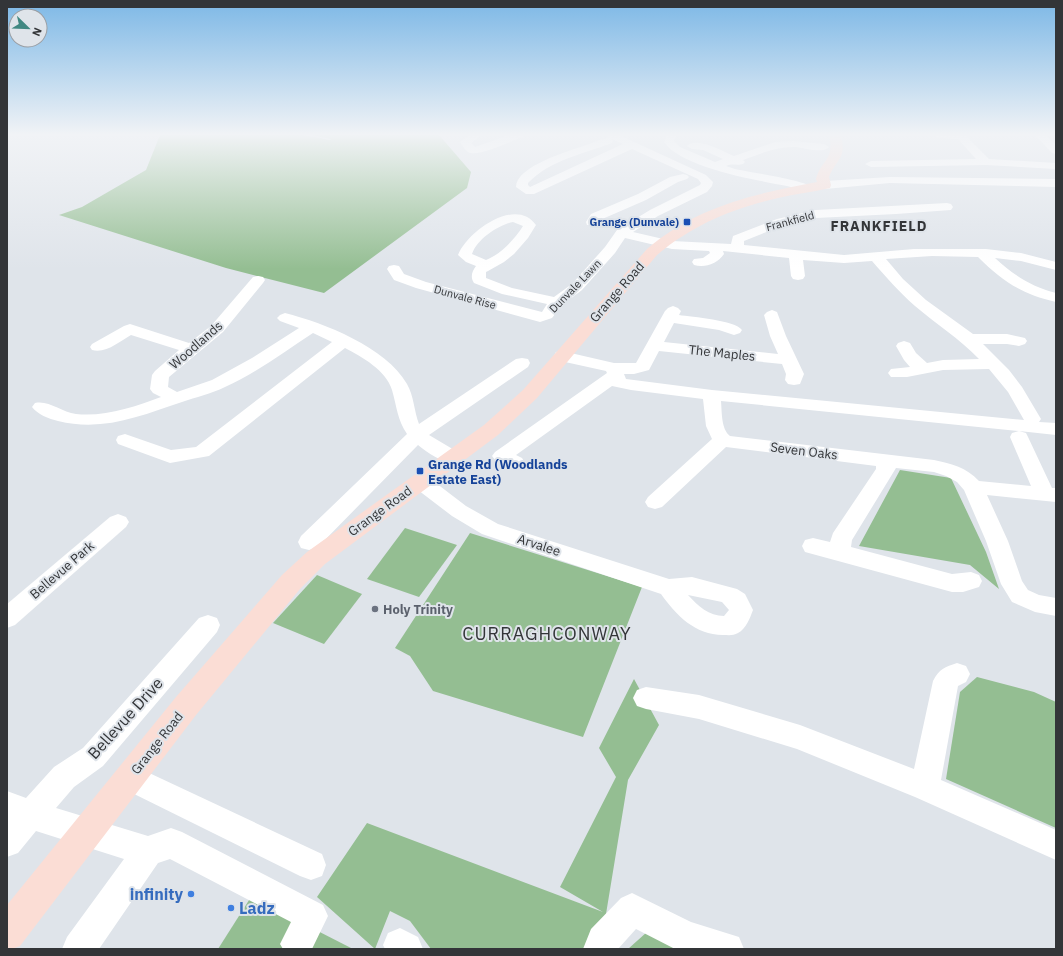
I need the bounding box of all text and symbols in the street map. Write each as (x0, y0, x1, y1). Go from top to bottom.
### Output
north arrow (8, 8, 48, 48)
text: N (29, 26, 45, 38)
street label: Frankfield (764, 208, 816, 234)
place label: Grange (Dunvale) (589, 215, 679, 229)
marker: Grange (Dunvale) (682, 217, 692, 227)
district label: FRANKFIELD (830, 217, 928, 235)
street label: Dunvale Lawn (546, 256, 604, 316)
street label: Grange Road (586, 258, 648, 326)
street label: Dunvale Rise (432, 282, 498, 312)
street label: Woodlands (166, 317, 226, 373)
street label: The Maples (688, 341, 756, 365)
street label: Seven Oaks (769, 438, 839, 464)
place label: Grange Rd (Woodlands Estate East) (428, 456, 568, 488)
marker: Grange Rd (Woodlands Estate East) (415, 466, 425, 476)
street label: Grange Road (345, 482, 415, 540)
street label: Arvalee (515, 530, 563, 560)
street label: Bellevue Park (26, 537, 98, 603)
place label: Holy Trinity (383, 601, 453, 618)
marker: Holy Trinity (370, 604, 380, 614)
district label: CURRAGHCONWAY (462, 622, 632, 645)
street label: Bellevue Drive (83, 673, 167, 763)
street label: Grange Road (127, 708, 187, 778)
place label: infinity (130, 884, 183, 904)
marker: infinity (186, 889, 196, 899)
place label: Ladz (239, 898, 275, 918)
marker: Ladz (226, 903, 236, 913)

